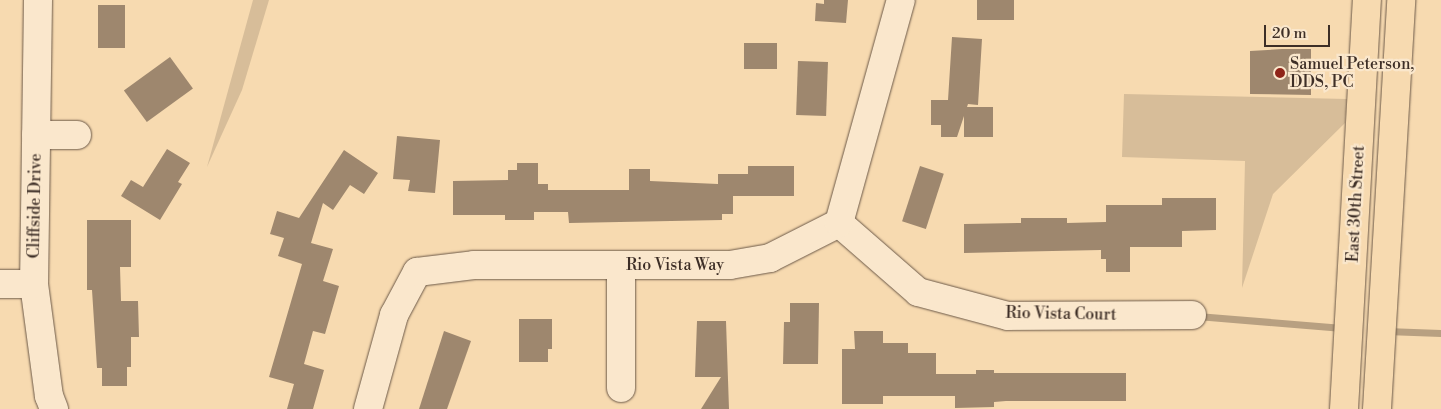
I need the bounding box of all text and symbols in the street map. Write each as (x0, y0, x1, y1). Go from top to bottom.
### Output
scale bar (1266, 15, 1332, 47)
text: 20 m (1272, 24, 1307, 43)
place label: Samuel Peterson, DDS, PC (1290, 54, 1414, 92)
marker: Samuel Peterson, DDS, PC (1274, 67, 1286, 79)
street label: East 30th Street (1343, 145, 1369, 263)
street label: Cliffside Drive (24, 153, 46, 259)
street label: Rio Vista Way (626, 255, 724, 275)
street label: Rio Vista Court (1005, 303, 1117, 325)

